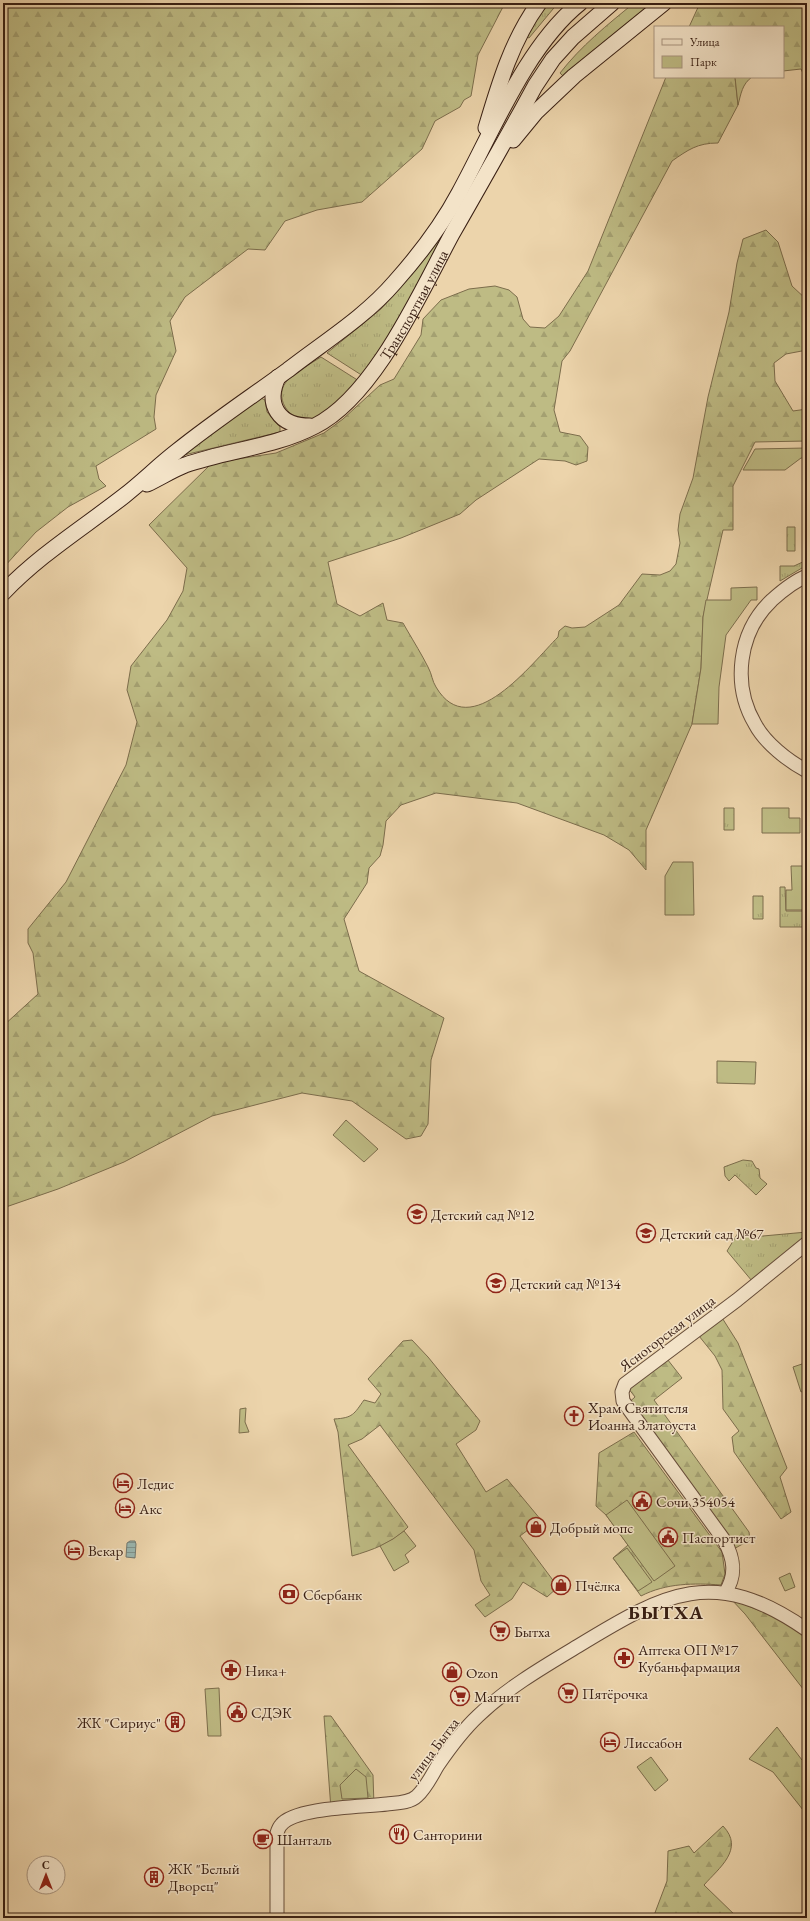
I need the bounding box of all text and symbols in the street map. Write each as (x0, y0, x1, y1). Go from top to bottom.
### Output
legend (654, 26, 784, 78)
text: Улица (689, 34, 720, 50)
text: Парк (690, 54, 717, 70)
street label: Транспортная улица (375, 246, 452, 364)
school or university icon: Детский сад №12 (406, 1203, 428, 1225)
place label: Детский сад №12 (431, 1205, 535, 1224)
school or university icon: Детский сад №67 (635, 1222, 657, 1244)
place label: Детский сад №67 (660, 1224, 764, 1243)
school or university icon: Детский сад №134 (485, 1272, 507, 1294)
place label: Детский сад №134 (510, 1274, 622, 1293)
street label: Ясногорская улица (614, 1291, 719, 1376)
place label: Храм Святителя Иоанна Златоуста (587, 1398, 696, 1434)
church icon: Храм Святителя Иоанна Златоуста (563, 1405, 585, 1427)
hotel icon: Ледис (112, 1472, 134, 1494)
place label: Ледис (137, 1474, 174, 1493)
public building icon: Сочи 354054 (631, 1490, 653, 1512)
place label: Сочи 354054 (656, 1492, 736, 1511)
hotel icon: Акс (114, 1497, 136, 1519)
place label: Акс (138, 1499, 162, 1518)
shop icon: Добрый мопс (525, 1516, 547, 1538)
place label: Добрый мопс (550, 1518, 633, 1537)
public building icon: Паспортист (657, 1526, 679, 1548)
place label: Паспортист (682, 1528, 755, 1547)
hotel icon: Векар (63, 1539, 85, 1561)
place label: Векар (88, 1541, 124, 1560)
shop icon: Пчёлка (550, 1574, 572, 1596)
place label: Пчёлка (575, 1576, 620, 1595)
bank icon: Сбербанк (278, 1583, 300, 1605)
place label: Сбербанк (303, 1585, 362, 1604)
district label: БЫТХА (628, 1600, 704, 1625)
supermarket icon: Бытха (489, 1620, 511, 1642)
place label: Бытха (514, 1622, 550, 1641)
place label: Аптека ОП №17 Кубаньфармация (637, 1640, 741, 1676)
pharmacy icon: Аптека ОП №17 Кубаньфармация (613, 1647, 635, 1669)
pharmacy icon: Ника+ (220, 1659, 242, 1681)
place label: Ника+ (245, 1661, 287, 1680)
shop icon: Ozon (441, 1661, 463, 1683)
place label: Ozon (466, 1663, 499, 1682)
supermarket icon: Пятёрочка (557, 1682, 579, 1704)
place label: Пятёрочка (582, 1684, 648, 1703)
supermarket icon: Магнит (449, 1685, 471, 1707)
place label: Магнит (474, 1687, 520, 1706)
public building icon: СДЭК (226, 1701, 248, 1723)
place label: СДЭК (251, 1703, 292, 1722)
building icon: ЖК "Сириус" (164, 1711, 186, 1733)
place label: ЖК "Сириус" (76, 1713, 161, 1732)
street label: улица Бытха (403, 1714, 463, 1784)
hotel icon: Лиссабон (599, 1731, 621, 1753)
place label: Лиссабон (624, 1733, 683, 1752)
restaurant icon: Санторини (388, 1823, 410, 1845)
place label: Санторини (413, 1825, 483, 1844)
cafe icon: Шанталь (252, 1828, 274, 1850)
place label: Шанталь (277, 1830, 332, 1849)
north arrow (26, 1855, 66, 1895)
text: С (42, 1858, 50, 1872)
place label: ЖК "Белый Дворец" (167, 1859, 240, 1895)
building icon: ЖК "Белый Дворец" (143, 1866, 165, 1888)

